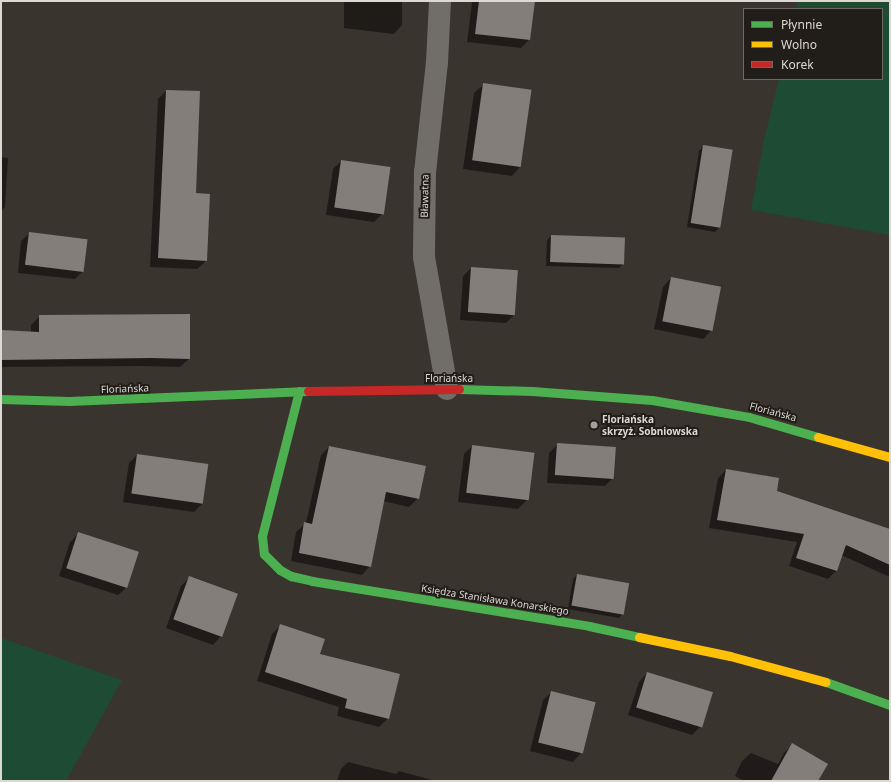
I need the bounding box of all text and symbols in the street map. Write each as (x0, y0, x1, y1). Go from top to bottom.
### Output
legend (743, 8, 883, 80)
text: Płynnie (781, 16, 822, 33)
text: Wolno (781, 36, 817, 53)
text: Korek (781, 56, 814, 73)
street label: Bławatna (419, 174, 431, 218)
street label: Floriańska (425, 373, 473, 385)
street label: Floriańska (101, 382, 149, 396)
street label: Floriańska (748, 400, 798, 424)
place label: Floriańska skrzyż. Sobniowska (602, 413, 698, 436)
marker: Floriańska skrzyż. Sobniowska (589, 420, 599, 430)
street label: Księdza Stanisława Konarskiego (420, 582, 570, 618)

